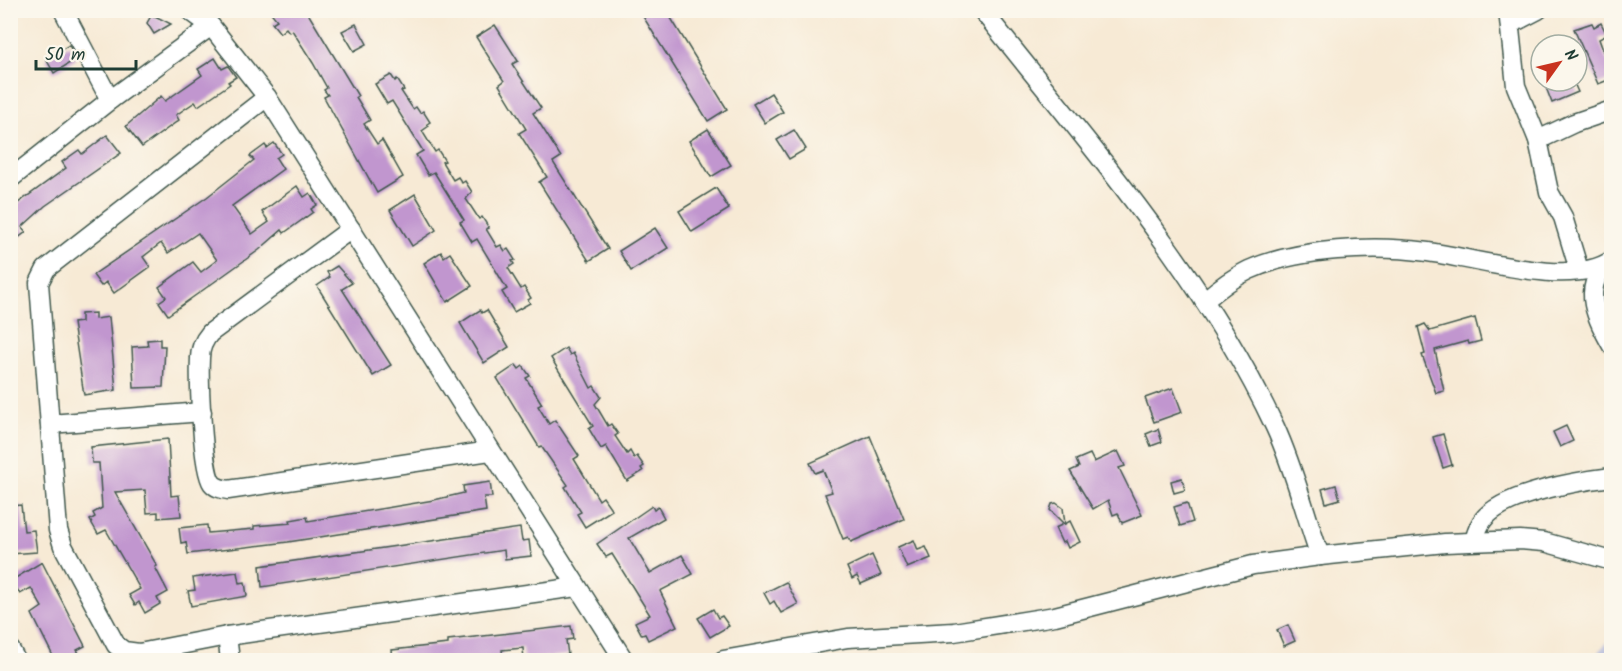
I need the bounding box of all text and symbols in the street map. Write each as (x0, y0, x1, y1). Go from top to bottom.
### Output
scale bar (36, 33, 136, 71)
north arrow (1529, 33, 1589, 93)
text: 50 m (45, 41, 85, 70)
text: N (1557, 44, 1583, 67)

